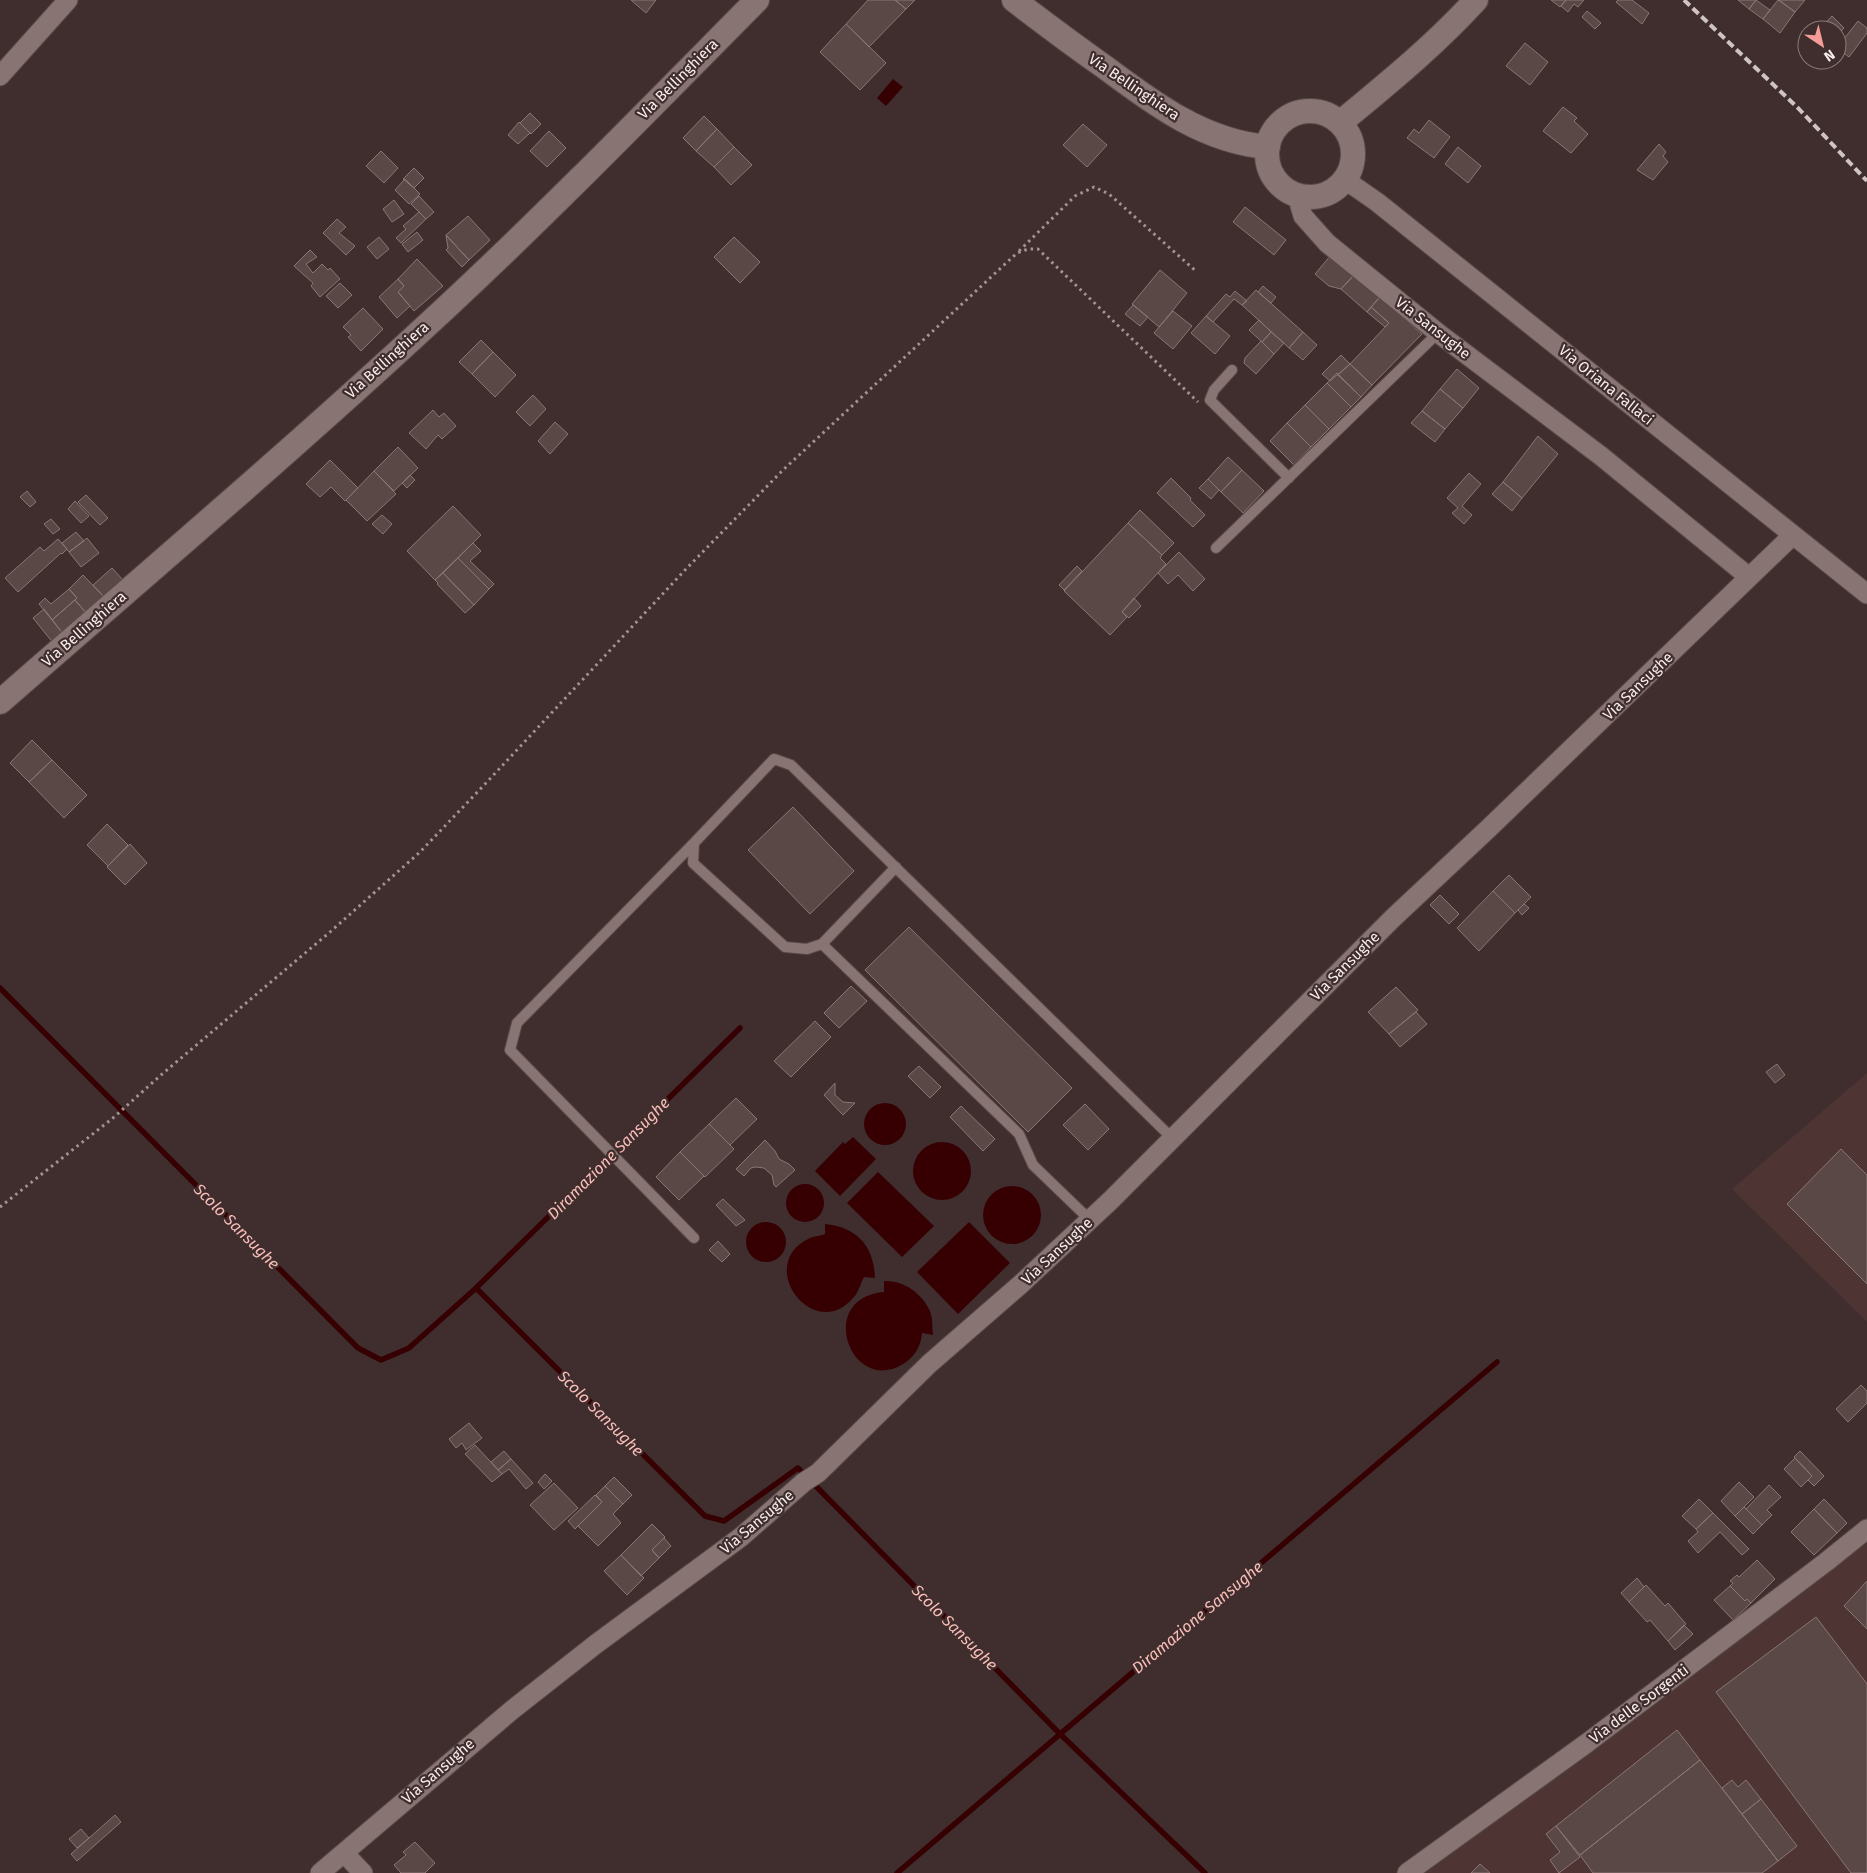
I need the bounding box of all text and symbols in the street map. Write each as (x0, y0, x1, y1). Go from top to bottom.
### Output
north arrow (1797, 20, 1847, 70)
street label: Via Bellinghiera (634, 35, 722, 123)
text: N (1820, 46, 1838, 65)
street label: Via Bellinghiera (1085, 50, 1183, 124)
street label: Via Sansughe (1392, 293, 1474, 363)
street label: Via Bellinghiera (342, 318, 432, 402)
street label: Via Oriana Fallaci (1555, 341, 1657, 429)
street label: Via Bellinghiera (38, 587, 130, 671)
street label: Via Sansughe (1599, 648, 1677, 724)
street label: Via Sansughe (1307, 928, 1383, 1004)
water label: Diramazione Sansughe (543, 1093, 673, 1223)
water label: Scolo Sansughe (189, 1179, 283, 1273)
street label: Via Sansughe (1018, 1214, 1096, 1288)
water label: Scolo Sansughe (553, 1366, 647, 1460)
street label: Via Sansughe (717, 1486, 797, 1558)
water label: Diramazione Sansughe (1128, 1557, 1267, 1678)
water label: Scolo Sansughe (907, 1580, 1001, 1674)
street label: Via delle Sorgenti (1586, 1661, 1692, 1747)
street label: Via Sansughe (398, 1735, 478, 1807)

